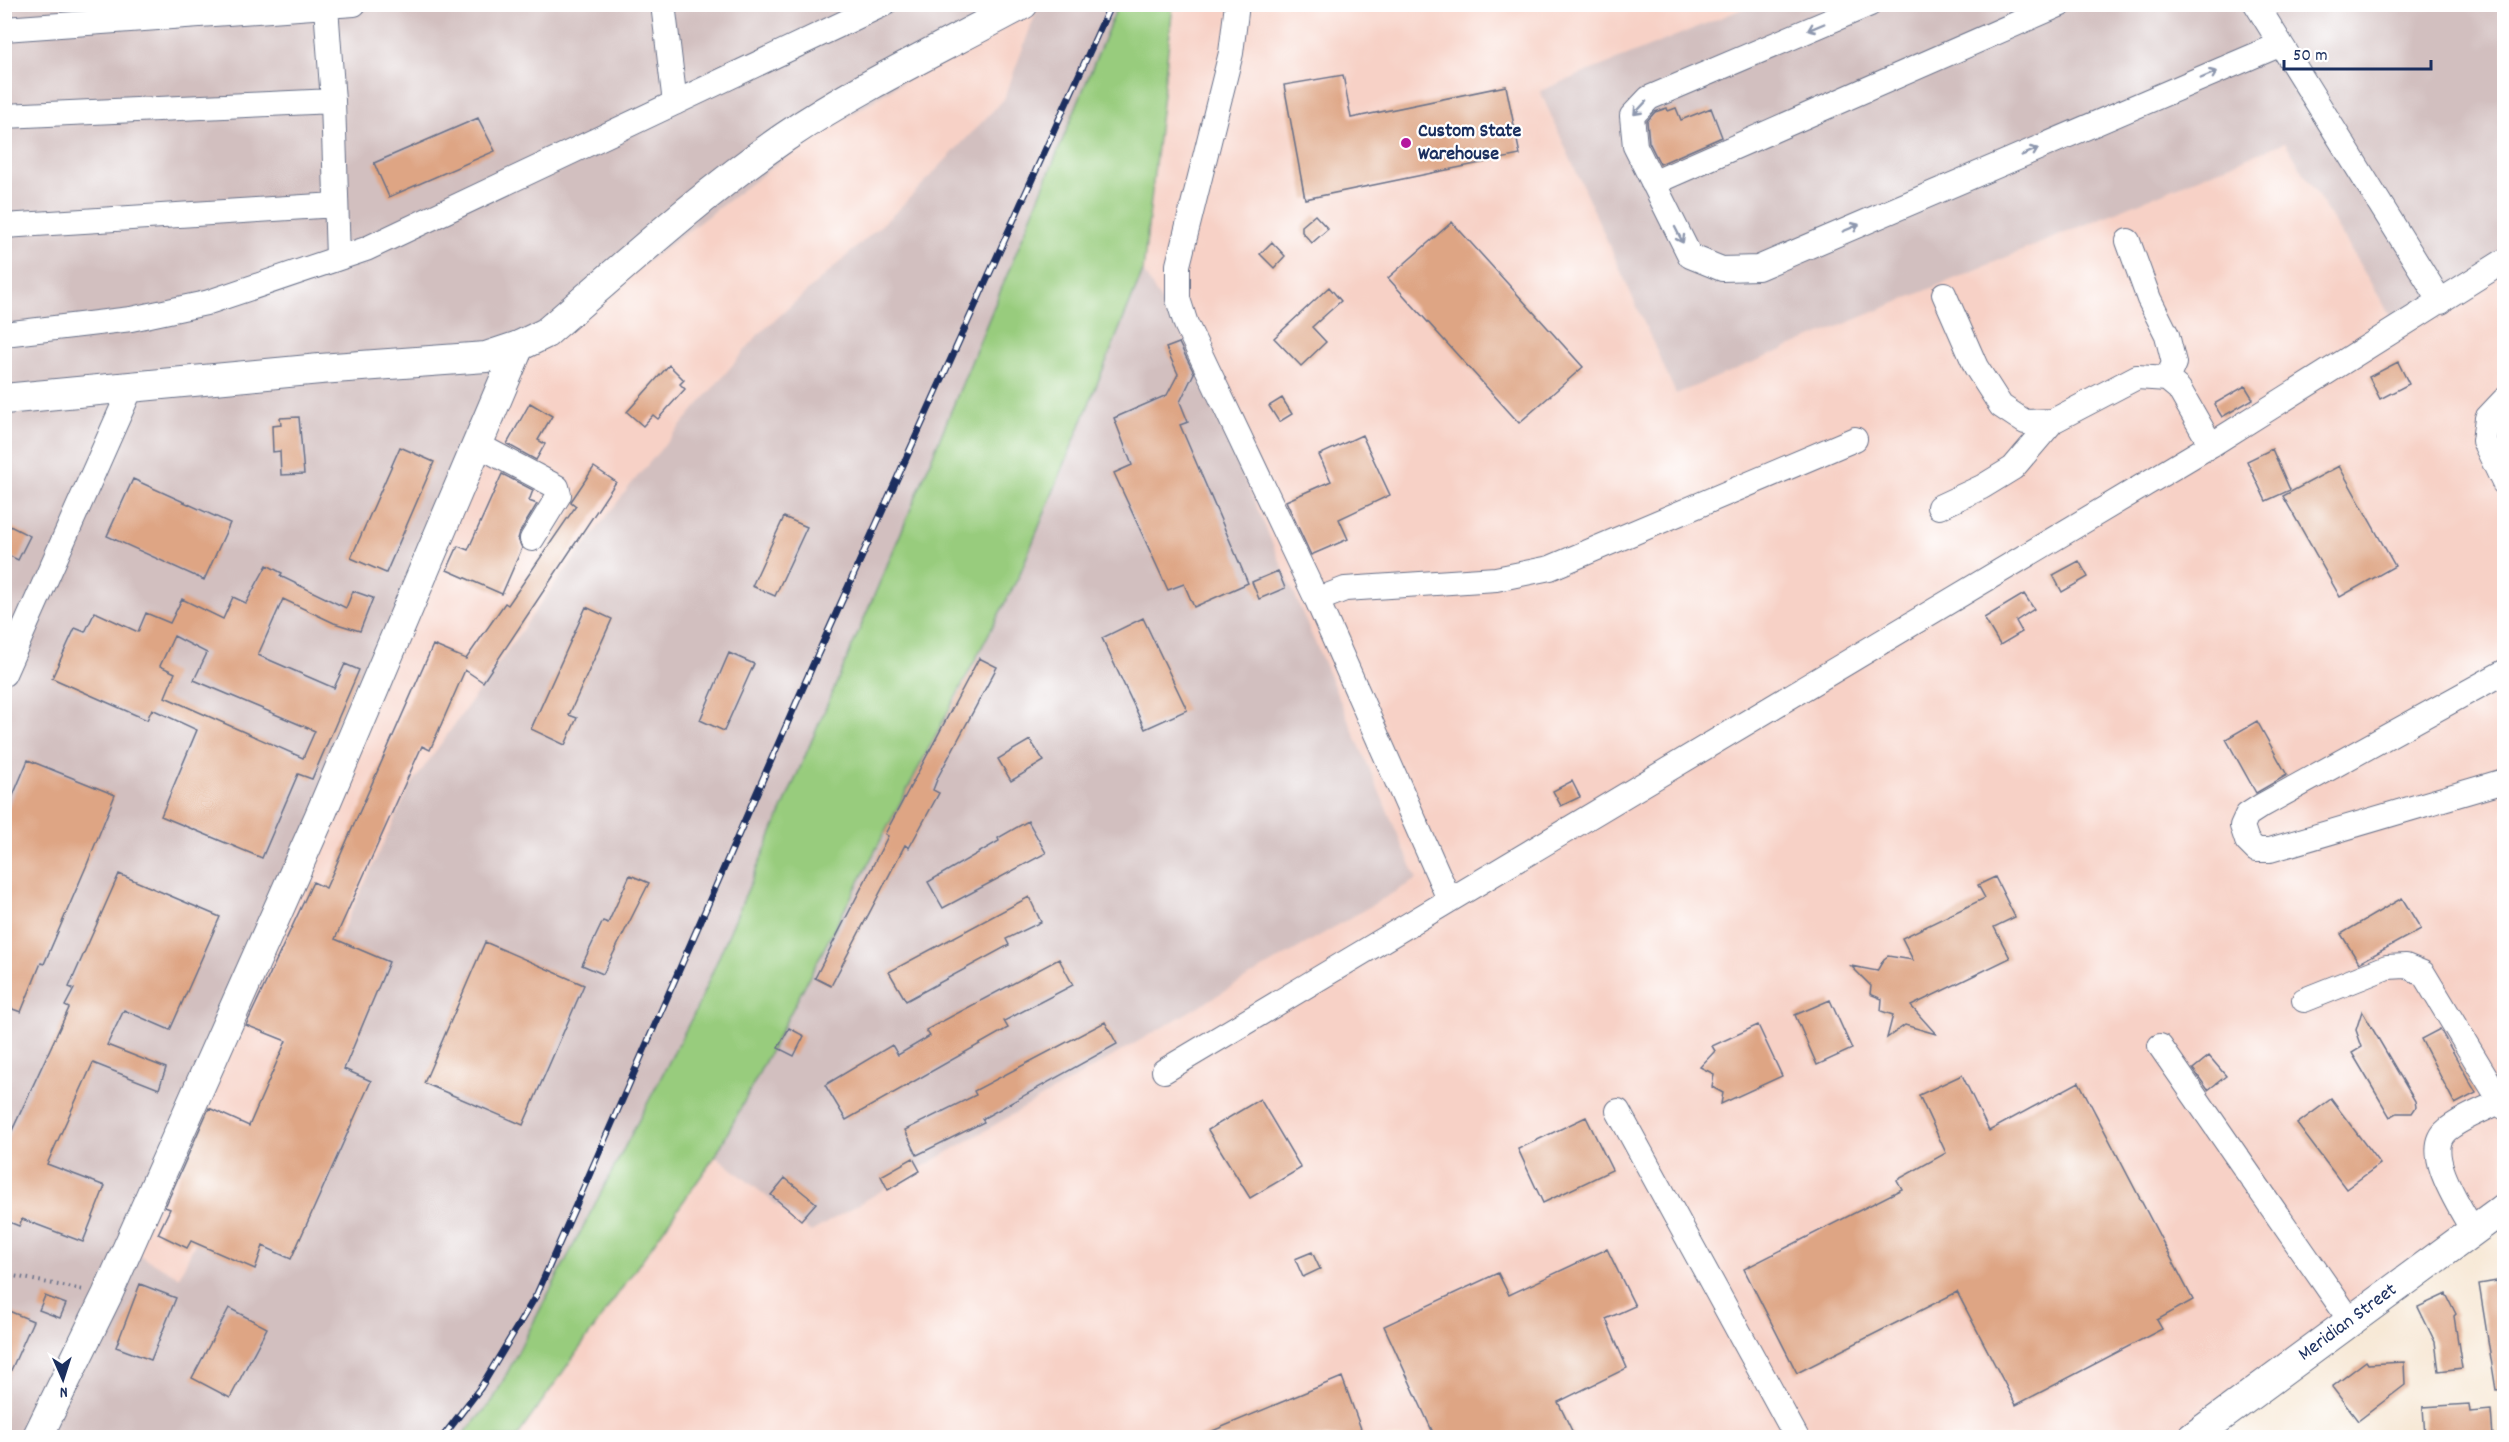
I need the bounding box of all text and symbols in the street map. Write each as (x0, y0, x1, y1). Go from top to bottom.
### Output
one-way arrow (1807, 22, 1826, 33)
scale bar (2284, 33, 2431, 71)
text: 50 m (2293, 44, 2328, 69)
one-way arrow (2200, 69, 2218, 80)
one-way arrow (1633, 101, 1647, 116)
place label: Custom State Warehouse (1418, 118, 1521, 169)
marker: Custom State Warehouse (1399, 136, 1413, 150)
one-way arrow (2021, 145, 2039, 156)
one-way arrow (1841, 222, 1859, 234)
one-way arrow (1674, 225, 1686, 243)
street label: Meridian Street (2293, 1277, 2403, 1369)
north arrow (33, 1349, 93, 1409)
text: N (59, 1380, 68, 1403)

